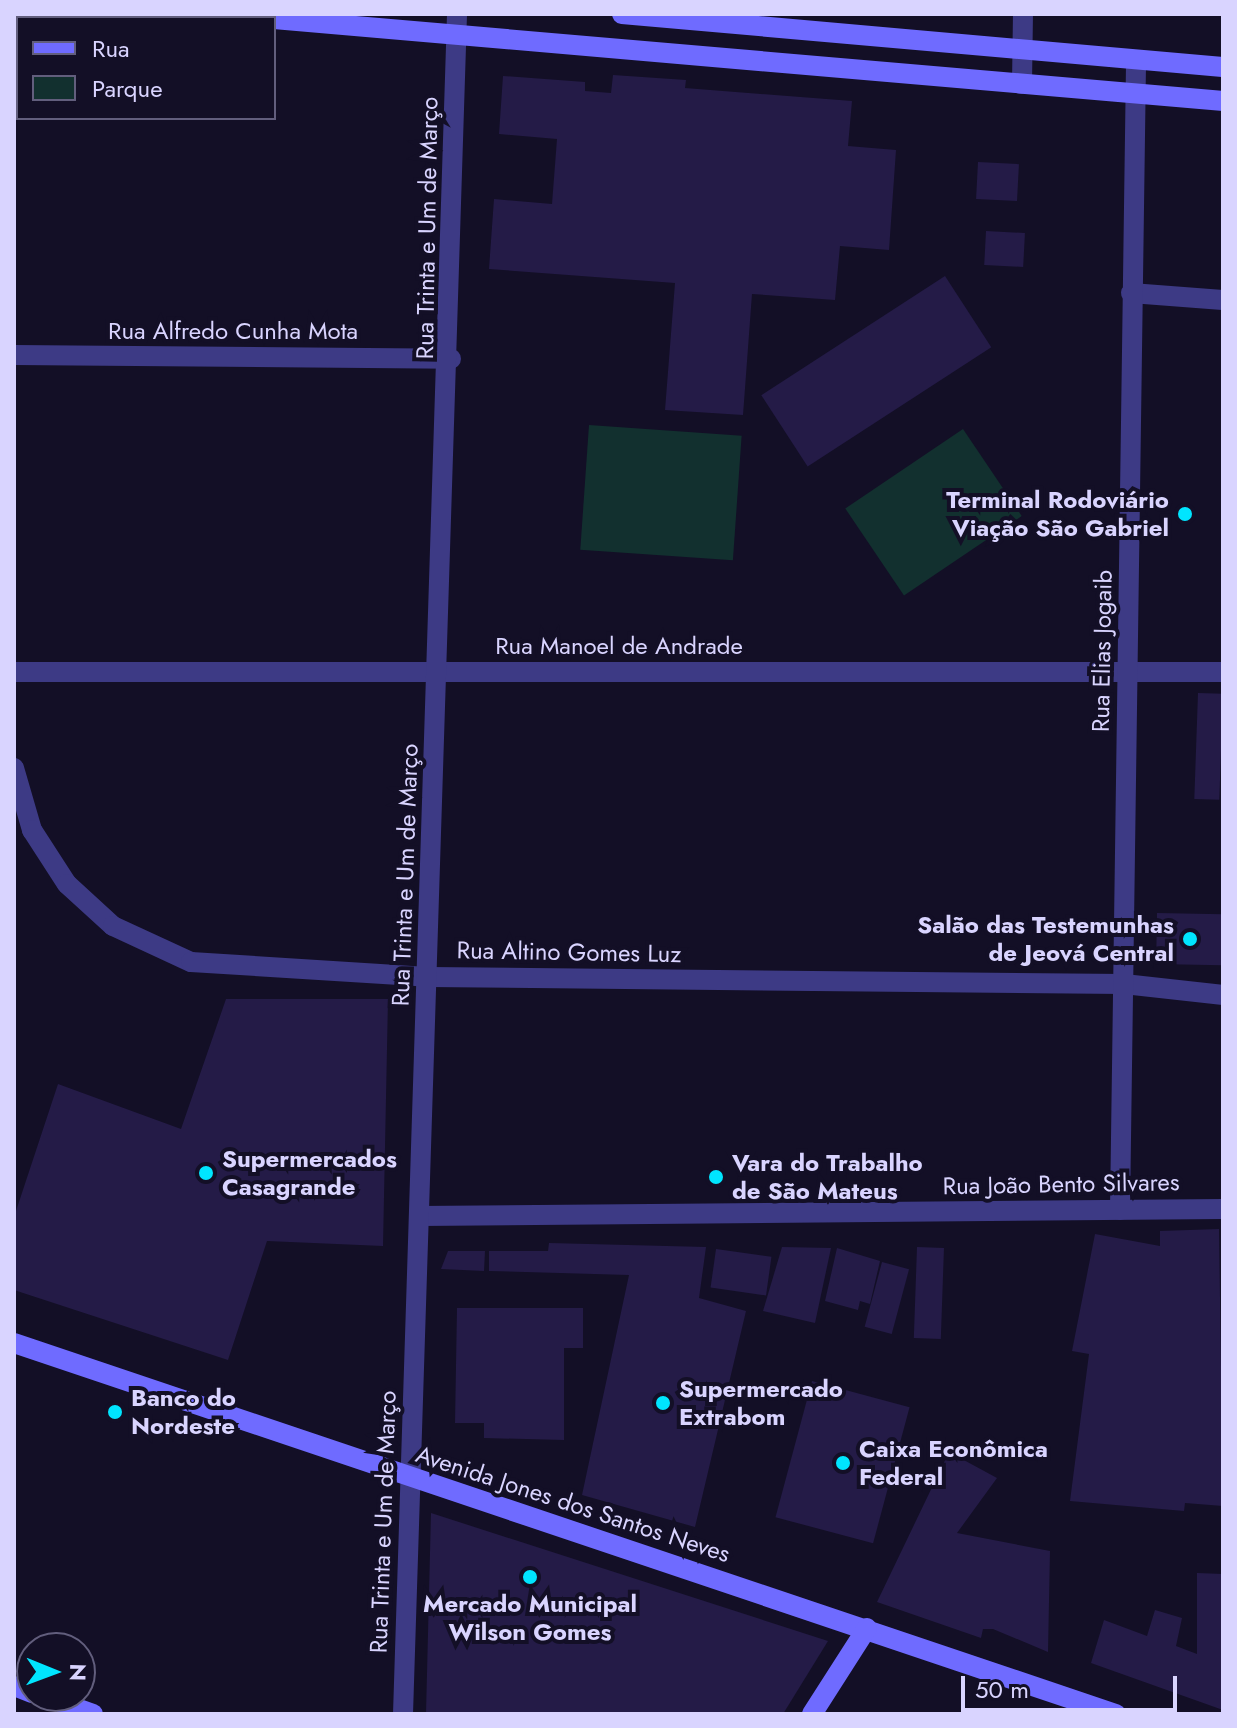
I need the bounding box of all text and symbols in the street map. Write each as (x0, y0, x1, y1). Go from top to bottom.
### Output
legend (16, 16, 276, 120)
text: Rua (92, 31, 130, 66)
text: Parque (92, 71, 163, 106)
street label: Rua Trinta e Um de Março (410, 96, 444, 360)
street label: Rua Alfredo Cunha Mota (108, 317, 358, 345)
place label: Terminal Rodoviário Viação São Gabriel (946, 486, 1169, 542)
marker: Terminal Rodoviário Viação São Gabriel (1176, 505, 1194, 523)
street label: Rua Elias Jogaib (1086, 570, 1118, 732)
street label: Rua Manoel de Andrade (495, 632, 743, 660)
street label: Rua Trinta e Um de Março (386, 743, 424, 1007)
place label: Salão das Testemunhas de Jeová Central (917, 911, 1174, 967)
marker: Salão das Testemunhas de Jeová Central (1181, 930, 1199, 948)
street label: Rua Altino Gomes Luz (456, 936, 682, 968)
place label: Supermercados Casagrande (222, 1145, 397, 1201)
place label: Vara do Trabalho de São Mateus (732, 1149, 923, 1205)
marker: Supermercados Casagrande (197, 1164, 215, 1182)
marker: Vara do Trabalho de São Mateus (707, 1168, 725, 1186)
street label: Rua João Bento Silvares (942, 1168, 1180, 1200)
place label: Supermercado Extrabom (679, 1375, 843, 1431)
place label: Banco do Nordeste (131, 1384, 236, 1440)
street label: Rua Trinta e Um de Março (364, 1390, 402, 1654)
marker: Supermercado Extrabom (654, 1394, 672, 1412)
marker: Banco do Nordeste (106, 1403, 124, 1421)
place label: Caixa Econômica Federal (859, 1435, 1048, 1491)
street label: Avenida Jones dos Santos Neves (412, 1440, 734, 1568)
marker: Caixa Econômica Federal (834, 1454, 852, 1472)
marker: Mercado Municipal Wilson Gomes (521, 1568, 539, 1586)
place label: Mercado Municipal Wilson Gomes (423, 1590, 637, 1646)
north arrow (16, 1632, 96, 1712)
scale bar (965, 1660, 1181, 1710)
text: N (62, 1663, 94, 1681)
text: 50 m (975, 1672, 1029, 1707)

